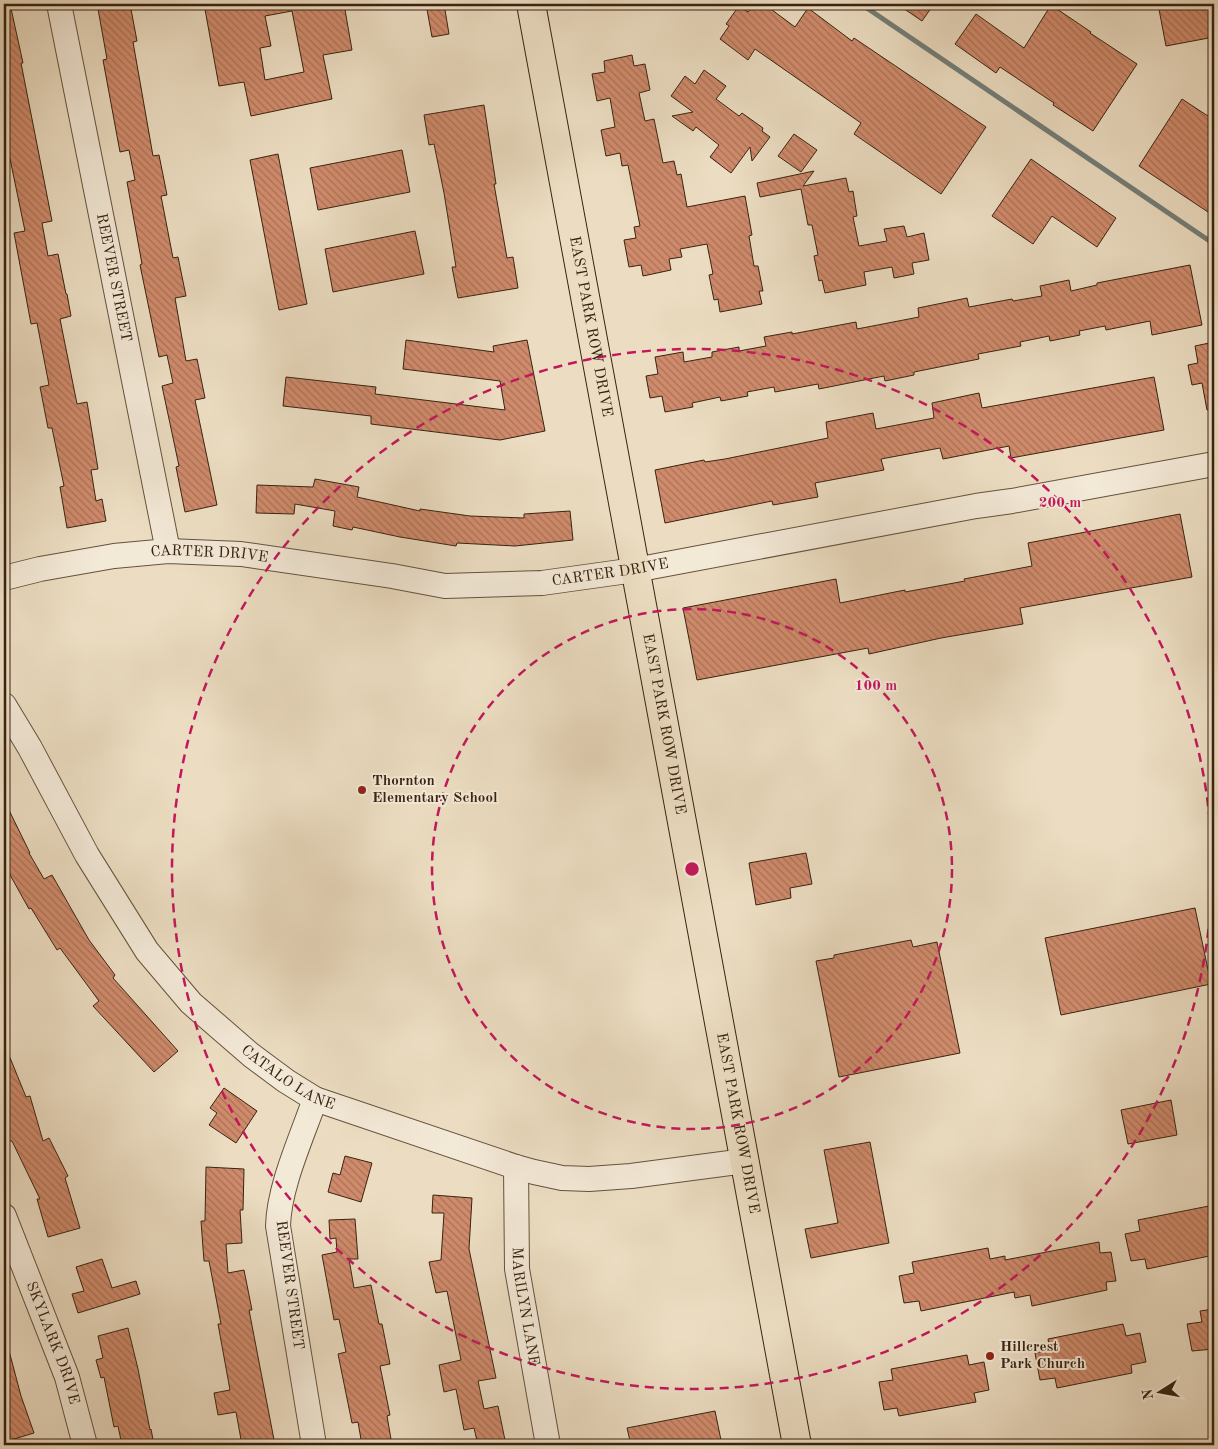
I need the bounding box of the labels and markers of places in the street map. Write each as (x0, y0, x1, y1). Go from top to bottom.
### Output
place label: Thornton Elementary School (372, 774, 498, 806)
marker: Thornton Elementary School (356, 784, 368, 796)
centre of rings (683, 860, 701, 878)
place label: Hillcrest Park Church (1000, 1340, 1085, 1372)
marker: Hillcrest Park Church (984, 1350, 996, 1362)

